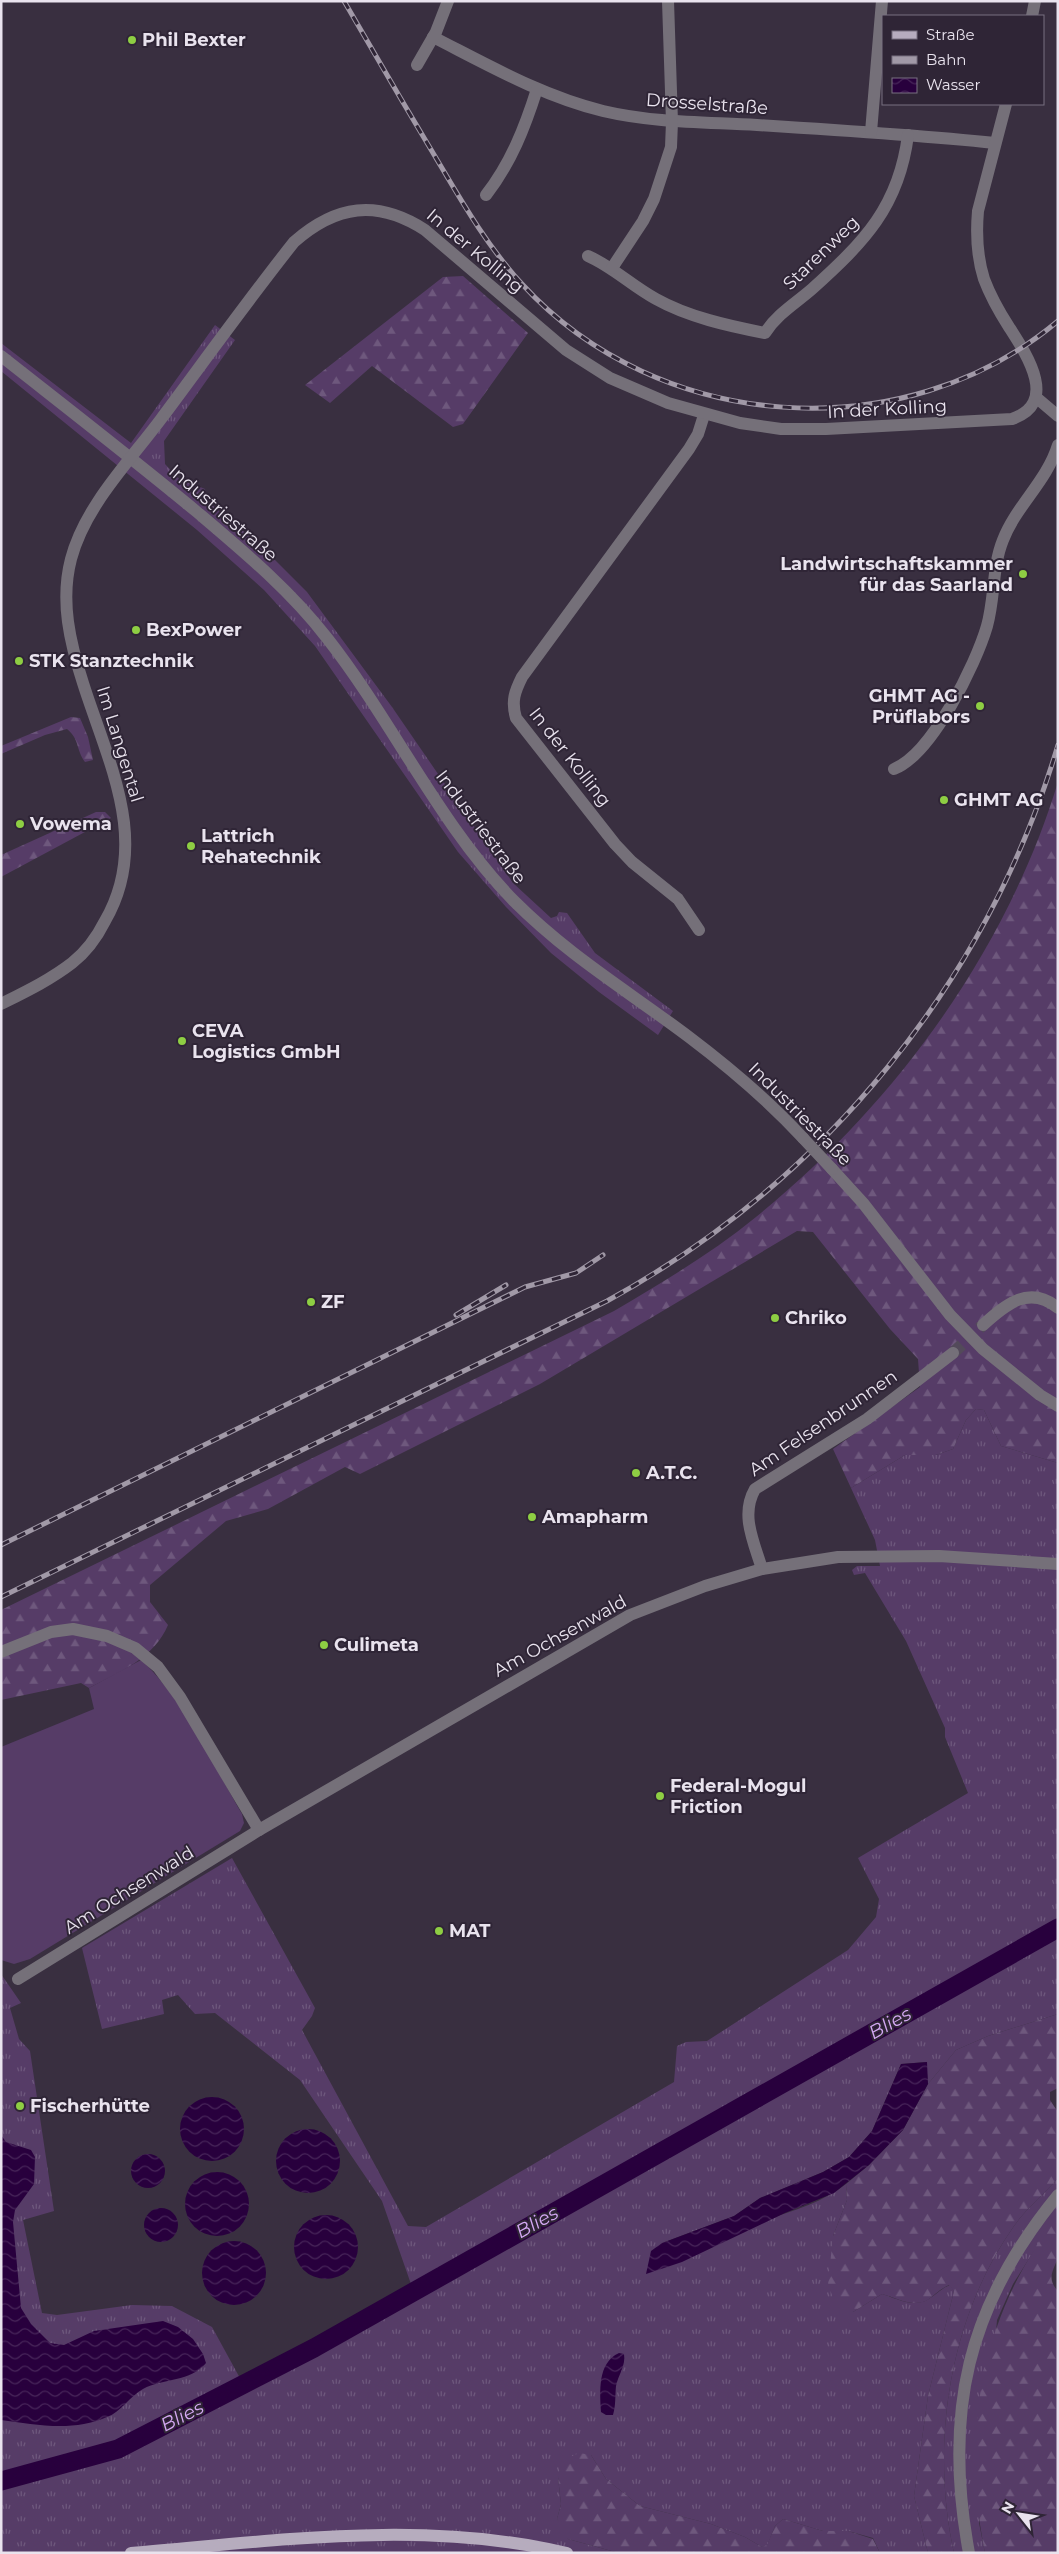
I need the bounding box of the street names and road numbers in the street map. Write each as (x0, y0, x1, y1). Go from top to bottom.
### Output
street label: Drosselstraße (645, 89, 769, 119)
street label: In der Kolling (422, 204, 528, 298)
street label: Starenweg (778, 211, 864, 295)
street label: In der Kolling (826, 395, 948, 423)
street label: Industriestraße (164, 460, 282, 566)
street label: Im Langental (92, 683, 148, 805)
street label: In der Kolling (524, 703, 616, 811)
street label: Industriestraße (431, 766, 531, 888)
street label: Industriestraße (744, 1058, 856, 1170)
street label: Am Felsenbrunnen (745, 1365, 901, 1481)
street label: Am Ochsenwald (490, 1590, 630, 1682)
street label: Am Ochsenwald (60, 1841, 198, 1939)

